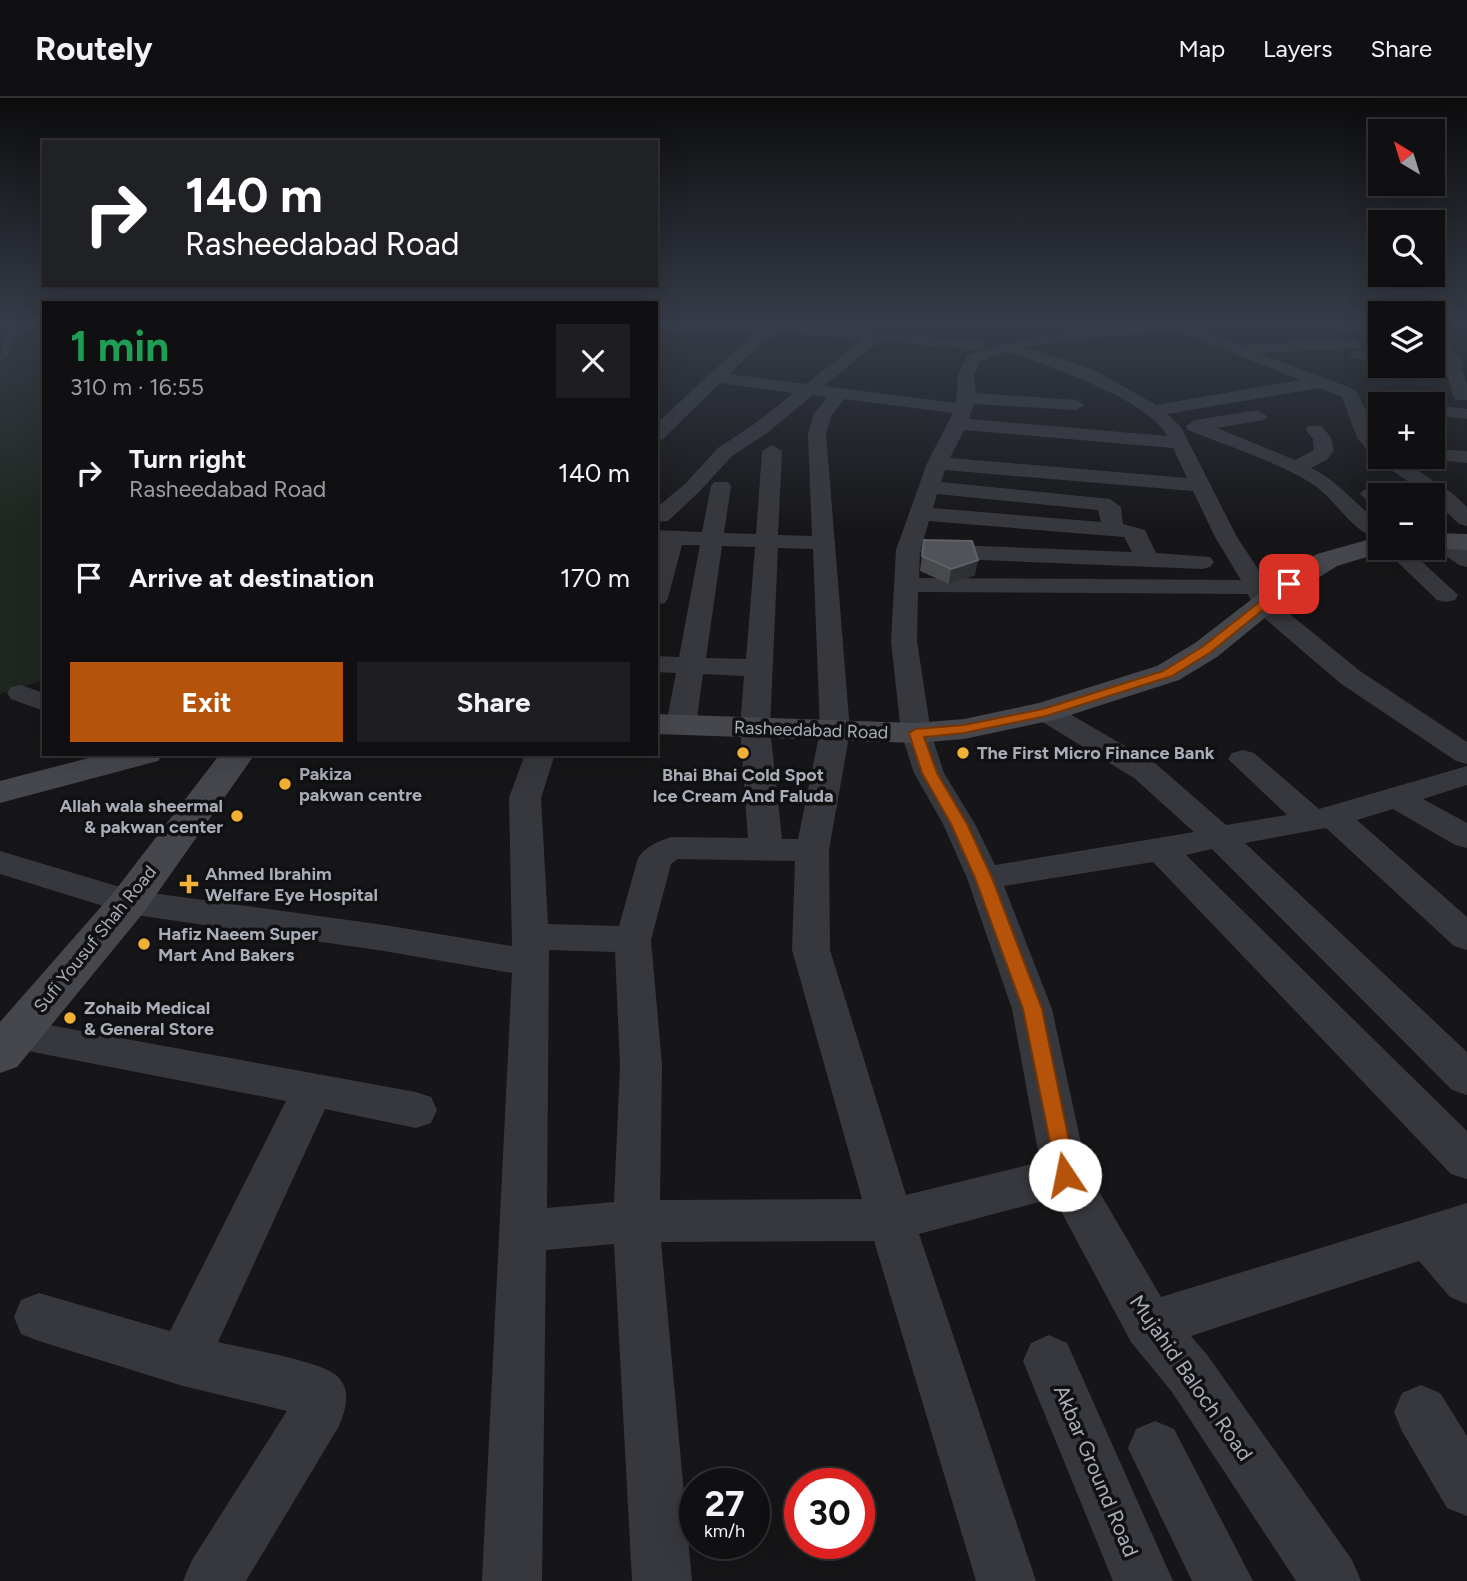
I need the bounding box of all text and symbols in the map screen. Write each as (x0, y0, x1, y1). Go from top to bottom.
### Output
text: Routely (35, 29, 153, 68)
text: Map (1178, 34, 1225, 63)
text: Layers (1263, 34, 1332, 63)
text: Share (1370, 34, 1432, 63)
north arrow (1368, 119, 1446, 196)
map controls (1368, 119, 1445, 560)
text: 140 m (185, 165, 323, 224)
icon: right (70, 168, 161, 259)
button: search (1368, 210, 1445, 287)
text: Rasheedabad Road (185, 225, 460, 263)
button: layers (1368, 301, 1445, 378)
text: 1 min (70, 321, 169, 372)
button: close (556, 324, 630, 398)
text: 310 m · 16:55 (70, 373, 204, 401)
button: + (1368, 392, 1445, 469)
text: Turn right (129, 443, 246, 475)
icon: right (70, 454, 108, 492)
text: 140 m (558, 457, 630, 489)
text: Rasheedabad Road (129, 475, 326, 503)
button: − (1368, 483, 1445, 560)
pin (1259, 554, 1319, 614)
icon: arrive (70, 559, 108, 597)
text: Arrive at destination (129, 562, 374, 594)
text: 170 m (560, 562, 630, 594)
icon: arrive (1270, 565, 1308, 603)
button: Exit (70, 662, 343, 742)
button: Share (357, 662, 630, 742)
street label: Rasheedabad Road (733, 716, 889, 744)
place label: The First Micro Finance Bank (977, 742, 1215, 764)
marker: Bhai Bhai Cold Spot Ice Cream And Faluda (735, 745, 751, 761)
marker: The First Micro Finance Bank (955, 745, 971, 761)
place label: Pakiza pakwan centre (299, 763, 422, 806)
place label: Bhai Bhai Cold Spot Ice Cream And Faluda (652, 764, 834, 807)
marker: Pakiza pakwan centre (277, 776, 293, 792)
place label: Allah wala sheermal & pakwan center (59, 795, 223, 838)
marker: Allah wala sheermal & pakwan center (229, 808, 245, 824)
street label: Sufi Yousuf Shah Road (29, 861, 161, 1017)
place label: Ahmed Ibrahim Welfare Eye Hospital (205, 863, 378, 906)
marker: Ahmed Ibrahim Welfare Eye Hospital (179, 874, 199, 894)
place label: Hafiz Naeem Super Mart And Bakers (158, 923, 318, 966)
marker: Hafiz Naeem Super Mart And Bakers (136, 936, 152, 952)
place label: Zohaib Medical & General Store (84, 997, 214, 1040)
marker: Zohaib Medical & General Store (62, 1010, 78, 1026)
position arrow (1028, 1138, 1102, 1212)
street label: Mujahid Baloch Road (1125, 1290, 1258, 1466)
street label: Akbar Ground Road (1049, 1381, 1144, 1560)
speed limit sign: 30 (784, 1468, 875, 1559)
text: 27 (705, 1483, 744, 1525)
text: km/h (704, 1520, 745, 1542)

